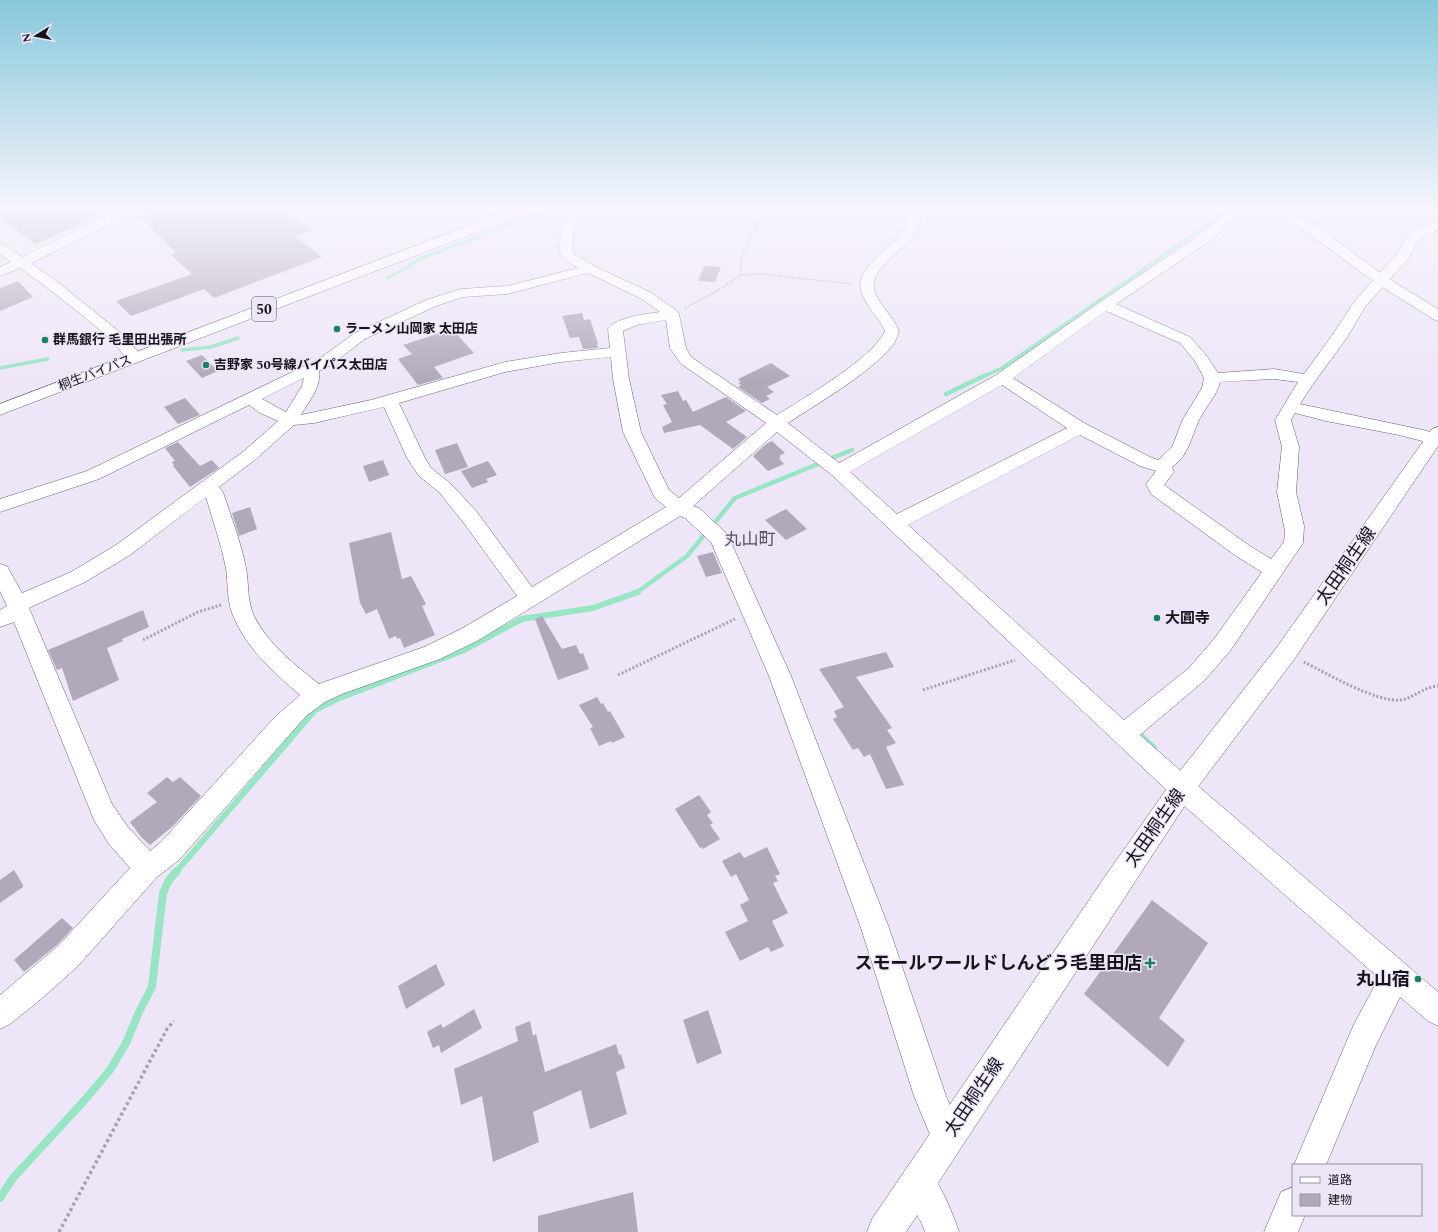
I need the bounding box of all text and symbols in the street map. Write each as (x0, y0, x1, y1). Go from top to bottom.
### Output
north arrow (16, 16, 56, 56)
text: N (17, 32, 36, 44)
road number: 50 (252, 297, 276, 321)
place label: ラーメン山岡家 太田店 (345, 319, 478, 339)
marker: ラーメン山岡家 太田店 (332, 324, 342, 334)
place label: 群馬銀行 毛里田出張所 (53, 330, 186, 350)
marker: 群馬銀行 毛里田出張所 (40, 335, 50, 345)
street label: 桐生バイパス (55, 350, 135, 396)
place label: 吉野家 50号線バイパス太田店 (214, 355, 388, 375)
marker: 吉野家 50号線バイパス太田店 (201, 360, 211, 370)
street label: 太田桐生線 (1309, 521, 1383, 611)
district label: 丸山町 (725, 527, 776, 553)
place label: 大圓寺 (1165, 607, 1210, 630)
marker: 大圓寺 (1152, 613, 1162, 623)
street label: 太田桐生線 (1118, 783, 1192, 873)
place label: スモールワールドしんどう毛里田店 (855, 950, 1142, 977)
marker: スモールワールドしんどう毛里田店 (1145, 958, 1155, 968)
place label: 丸山宿 (1356, 966, 1410, 993)
marker: 丸山宿 (1413, 974, 1423, 984)
street label: 太田桐生線 (938, 1052, 1010, 1142)
legend (1292, 1164, 1422, 1216)
text: 道路 (1328, 1171, 1352, 1190)
text: 建物 (1328, 1191, 1352, 1210)

